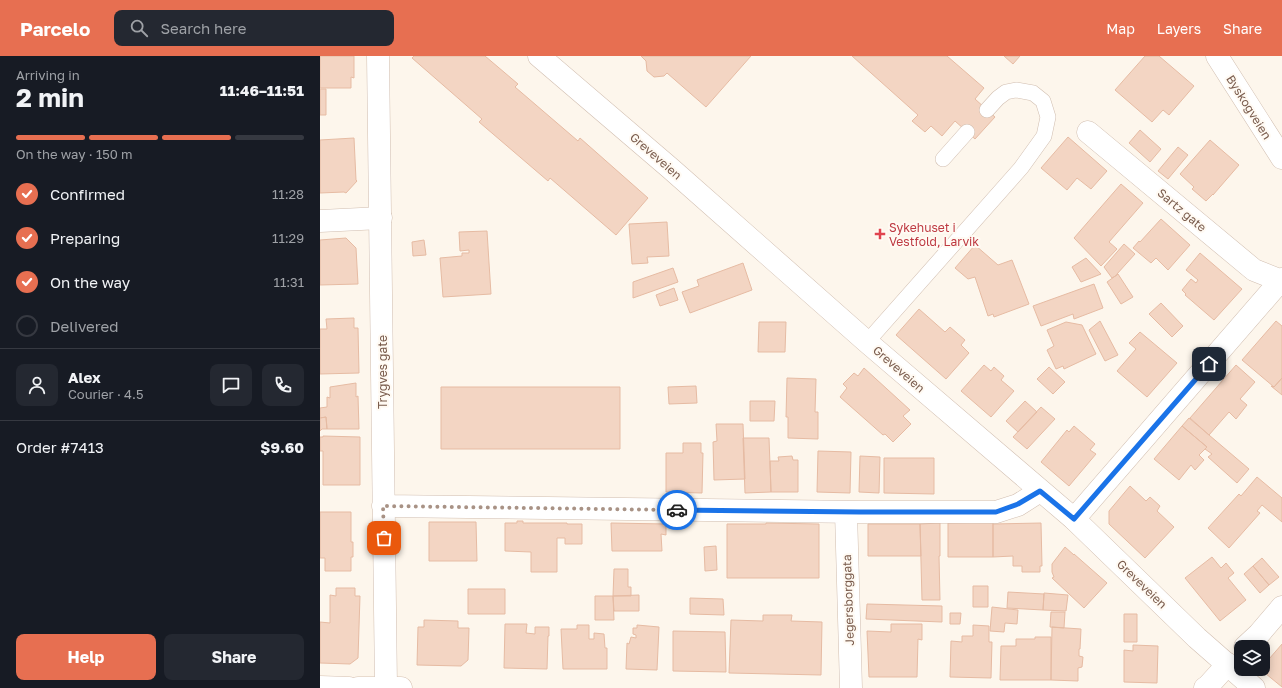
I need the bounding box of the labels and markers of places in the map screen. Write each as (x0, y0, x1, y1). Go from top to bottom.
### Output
place label: Sykehuset i Vestfold, Larvik (889, 220, 979, 249)
marker: Sykehuset i Vestfold, Larvik (874, 228, 886, 240)
pin (1192, 347, 1226, 381)
pin (367, 521, 401, 555)

